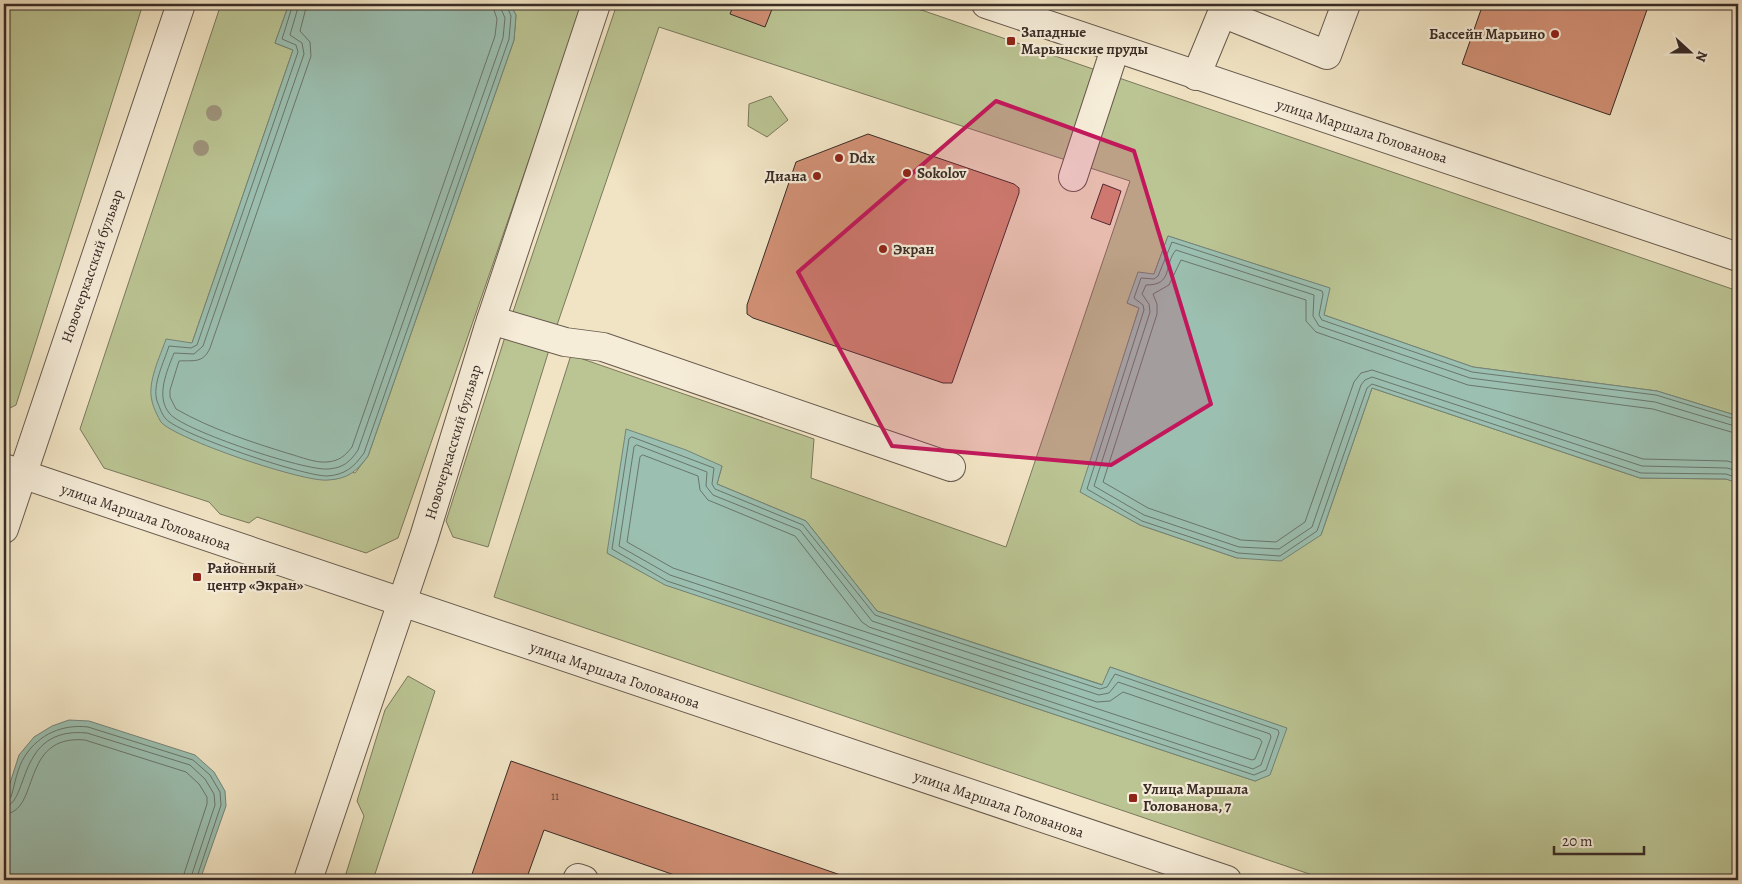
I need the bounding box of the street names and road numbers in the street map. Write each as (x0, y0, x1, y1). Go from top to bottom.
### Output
street label: улица Маршала Голованова (1273, 94, 1450, 168)
street label: Новочеркасский бульвар (56, 186, 128, 345)
street label: Новочеркасский бульвар (420, 362, 486, 522)
street label: улица Маршала Голованова (57, 478, 234, 556)
street label: улица Маршала Голованова (526, 636, 703, 714)
street label: улица Маршала Голованова (910, 765, 1087, 843)

